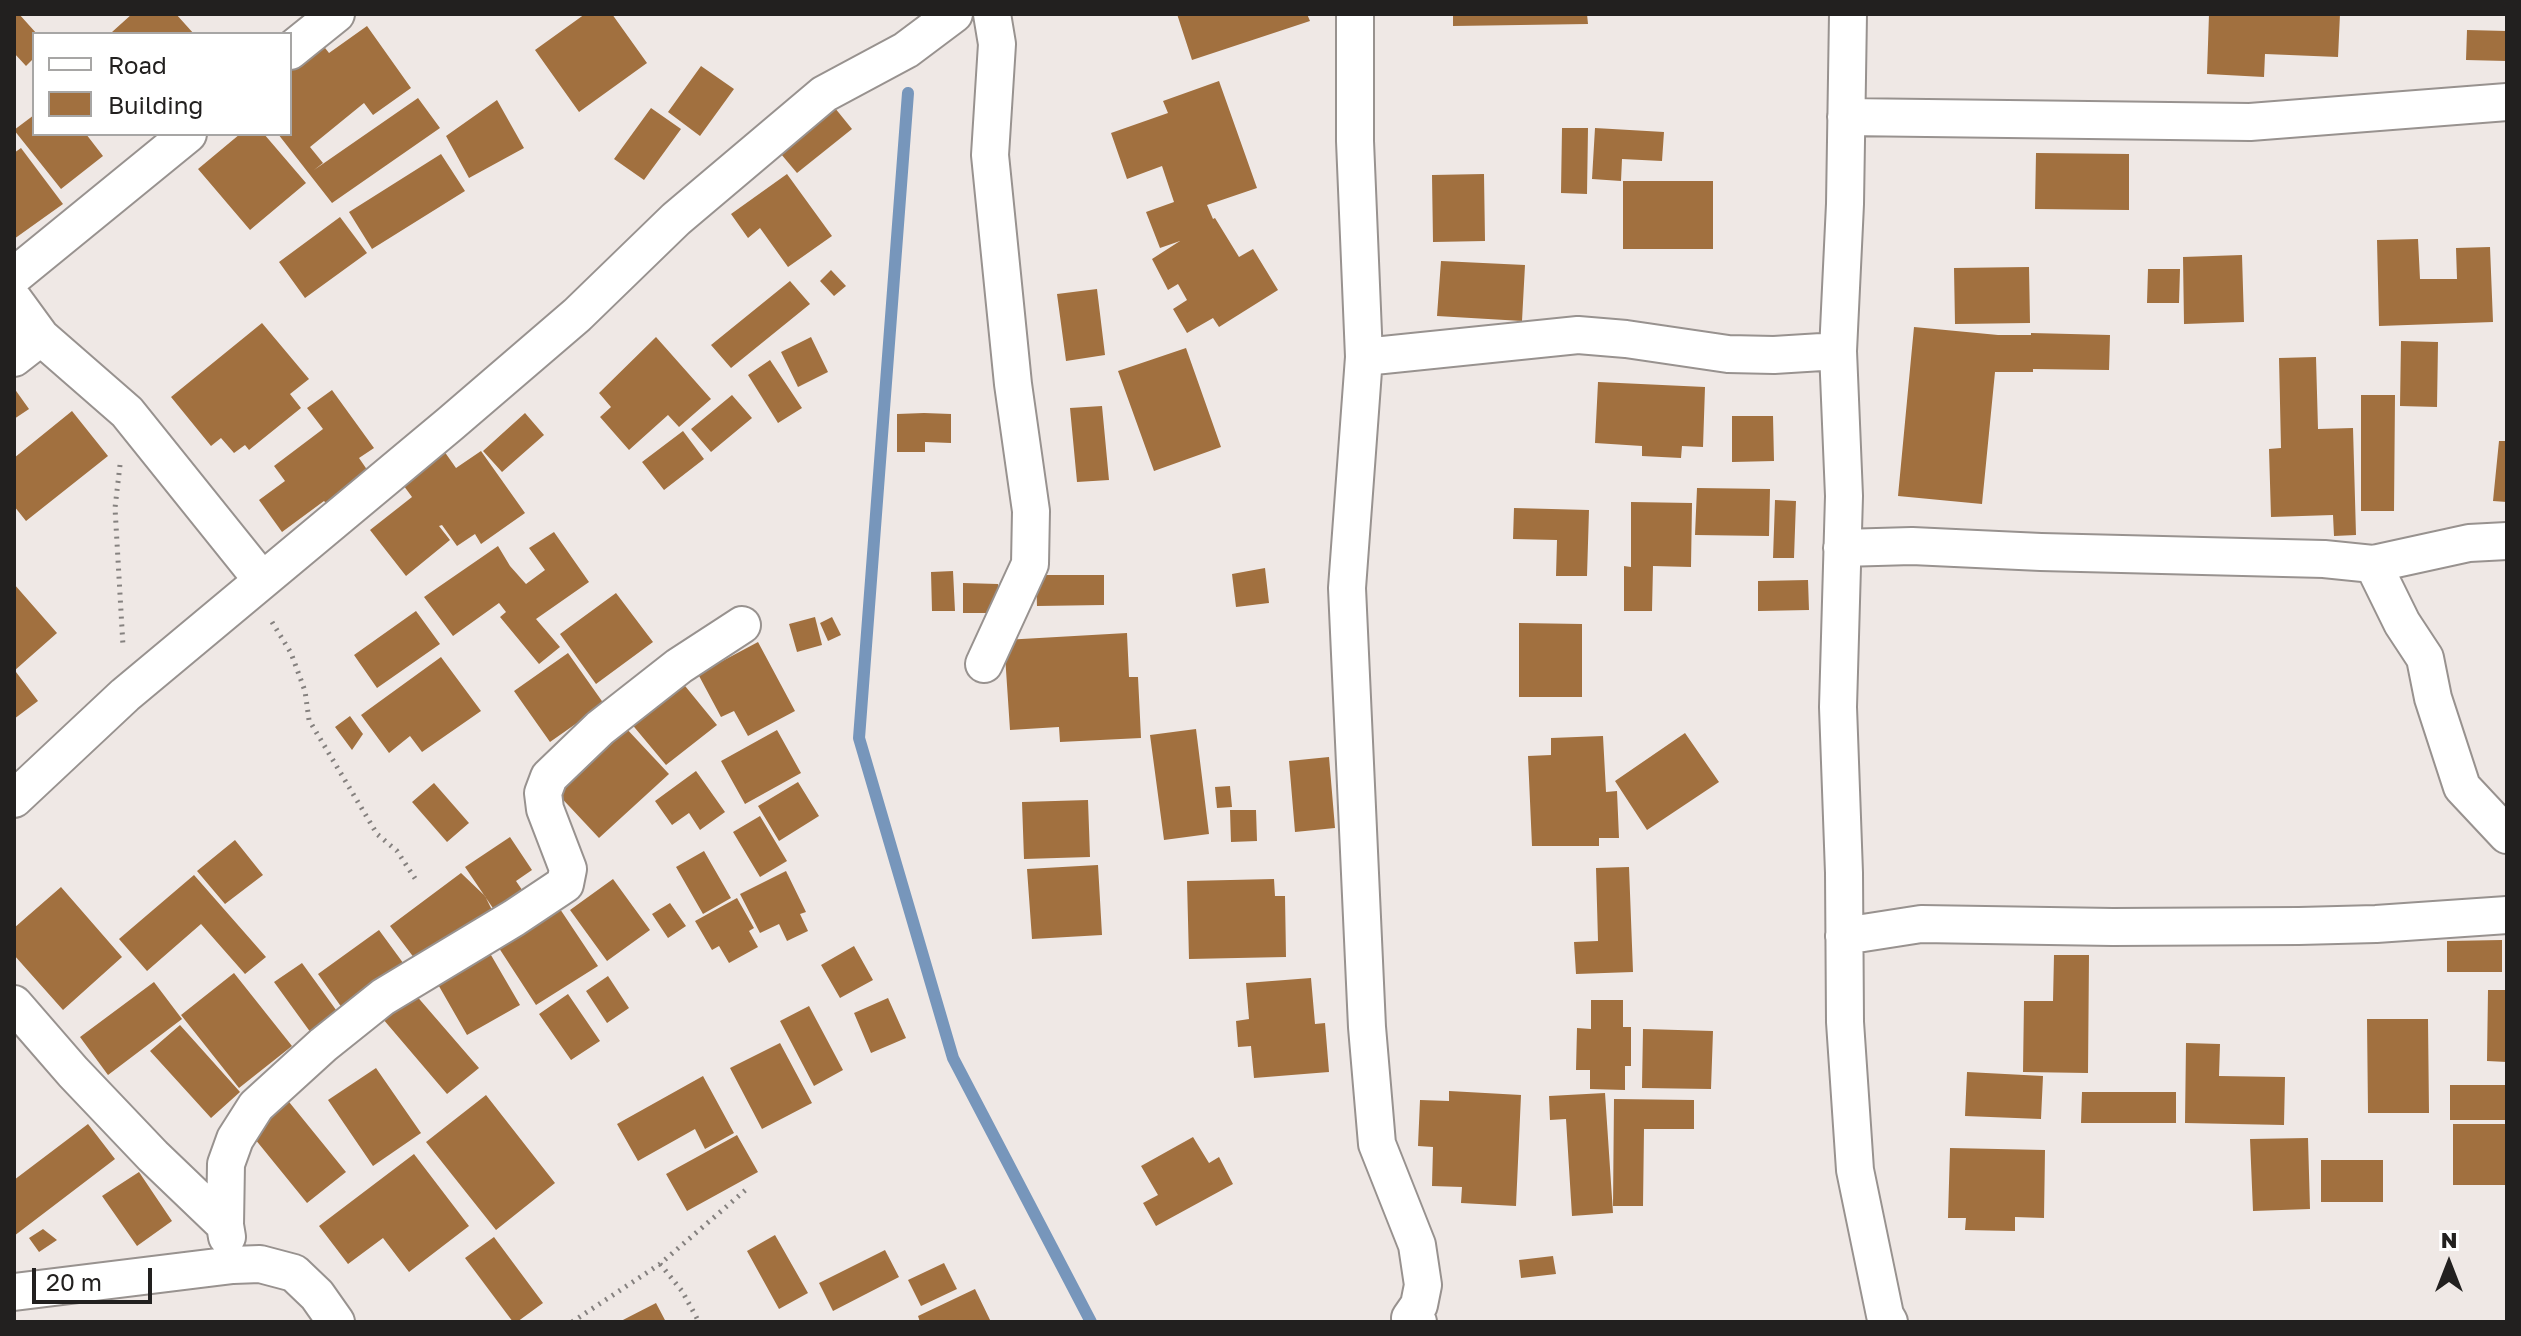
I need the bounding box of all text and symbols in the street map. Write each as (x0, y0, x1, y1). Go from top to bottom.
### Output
legend (32, 32, 292, 136)
text: Road (108, 50, 167, 79)
text: Building (108, 90, 203, 119)
north arrow (2409, 1224, 2489, 1304)
text: N (2441, 1226, 2457, 1253)
scale bar (36, 1252, 156, 1302)
text: 20 m (46, 1267, 102, 1296)

